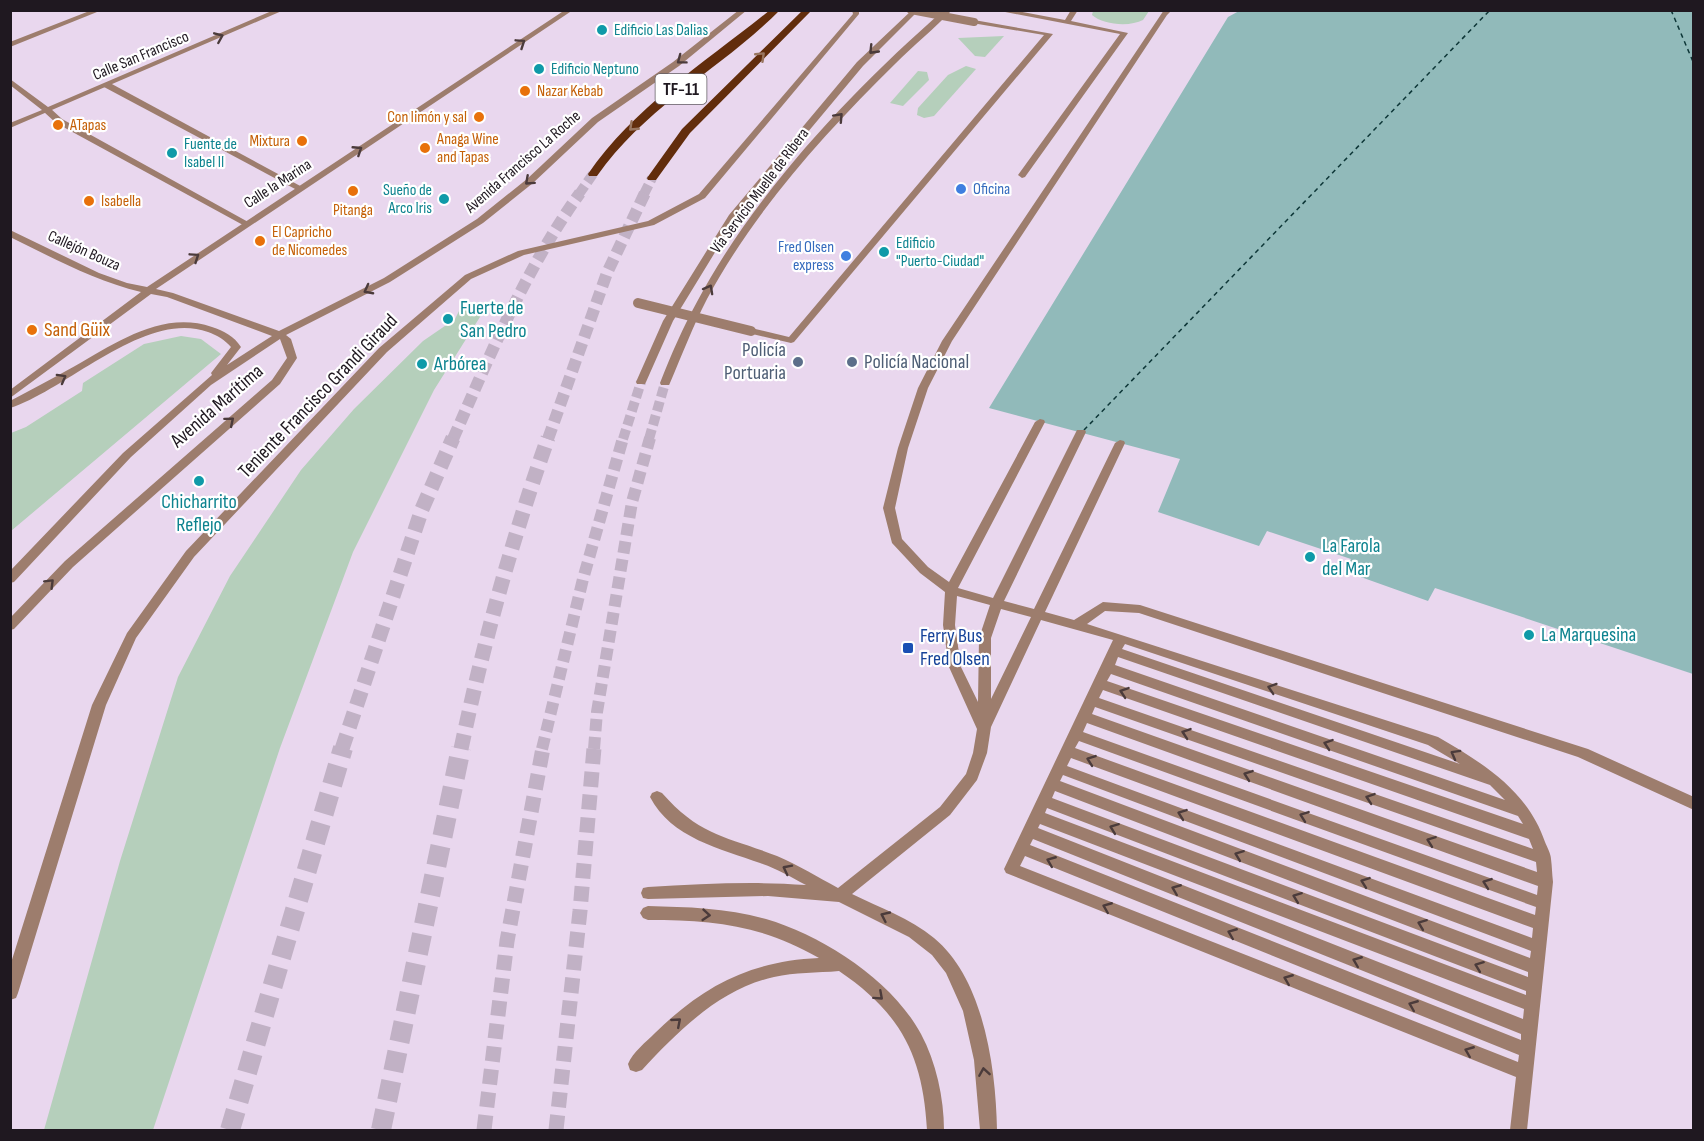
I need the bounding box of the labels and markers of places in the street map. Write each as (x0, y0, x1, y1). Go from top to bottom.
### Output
place label: Edificio Las Dalias (614, 21, 708, 40)
marker: Edificio Las Dalias (595, 23, 609, 37)
place label: Edificio Neptuno (551, 60, 639, 79)
marker: Edificio Neptuno (532, 62, 546, 76)
place label: Nazar Kebab (537, 82, 603, 101)
marker: Nazar Kebab (518, 84, 532, 98)
place label: Con limón y sal (387, 108, 467, 127)
marker: Con limón y sal (472, 110, 486, 124)
place label: ATapas (69, 116, 107, 135)
marker: ATapas (51, 118, 65, 132)
place label: Anaga Wine and Tapas (436, 130, 499, 167)
place label: Mixtura (250, 132, 290, 151)
marker: Mixtura (295, 134, 309, 148)
place label: Fuente de Isabel II (184, 135, 237, 172)
marker: Anaga Wine and Tapas (418, 141, 432, 155)
marker: Fuente de Isabel II (165, 146, 179, 160)
place label: Oficina (973, 180, 1010, 199)
place label: Sueño de Arco Iris (383, 181, 432, 218)
marker: Oficina (954, 182, 968, 196)
marker: Pitanga (346, 184, 360, 198)
place label: Isabella (101, 192, 141, 211)
marker: Sueño de Arco Iris (437, 192, 451, 206)
marker: Isabella (82, 194, 96, 208)
place label: Pitanga (333, 201, 373, 220)
place label: El Capricho de Nicomedes (272, 223, 348, 260)
marker: El Capricho de Nicomedes (253, 234, 267, 248)
place label: Edificio "Puerto-Ciudad" (896, 234, 984, 271)
place label: Fred Olsen express (778, 238, 834, 275)
marker: Edificio "Puerto-Ciudad" (877, 245, 891, 259)
marker: Fred Olsen express (839, 249, 853, 263)
place label: Fuerte de San Pedro (460, 296, 527, 343)
marker: Fuerte de San Pedro (441, 312, 455, 326)
place label: Sand Güix (44, 318, 110, 342)
marker: Sand Güix (25, 323, 39, 337)
place label: Policía Portuaria (724, 338, 786, 385)
place label: Policía Nacional (864, 350, 969, 374)
place label: Arbórea (433, 352, 486, 376)
marker: Policía Portuaria (791, 355, 805, 369)
marker: Policía Nacional (845, 355, 859, 369)
marker: Arbórea (415, 357, 429, 371)
marker: Chicharrito Reflejo (192, 474, 206, 488)
place label: Chicharrito Reflejo (161, 490, 237, 537)
place label: La Farola del Mar (1322, 534, 1380, 581)
marker: La Farola del Mar (1303, 550, 1317, 564)
place label: La Marquesina (1541, 623, 1636, 647)
place label: Ferry Bus Fred Olsen (920, 624, 990, 671)
marker: La Marquesina (1522, 628, 1536, 642)
marker: Ferry Bus Fred Olsen (901, 641, 915, 655)

